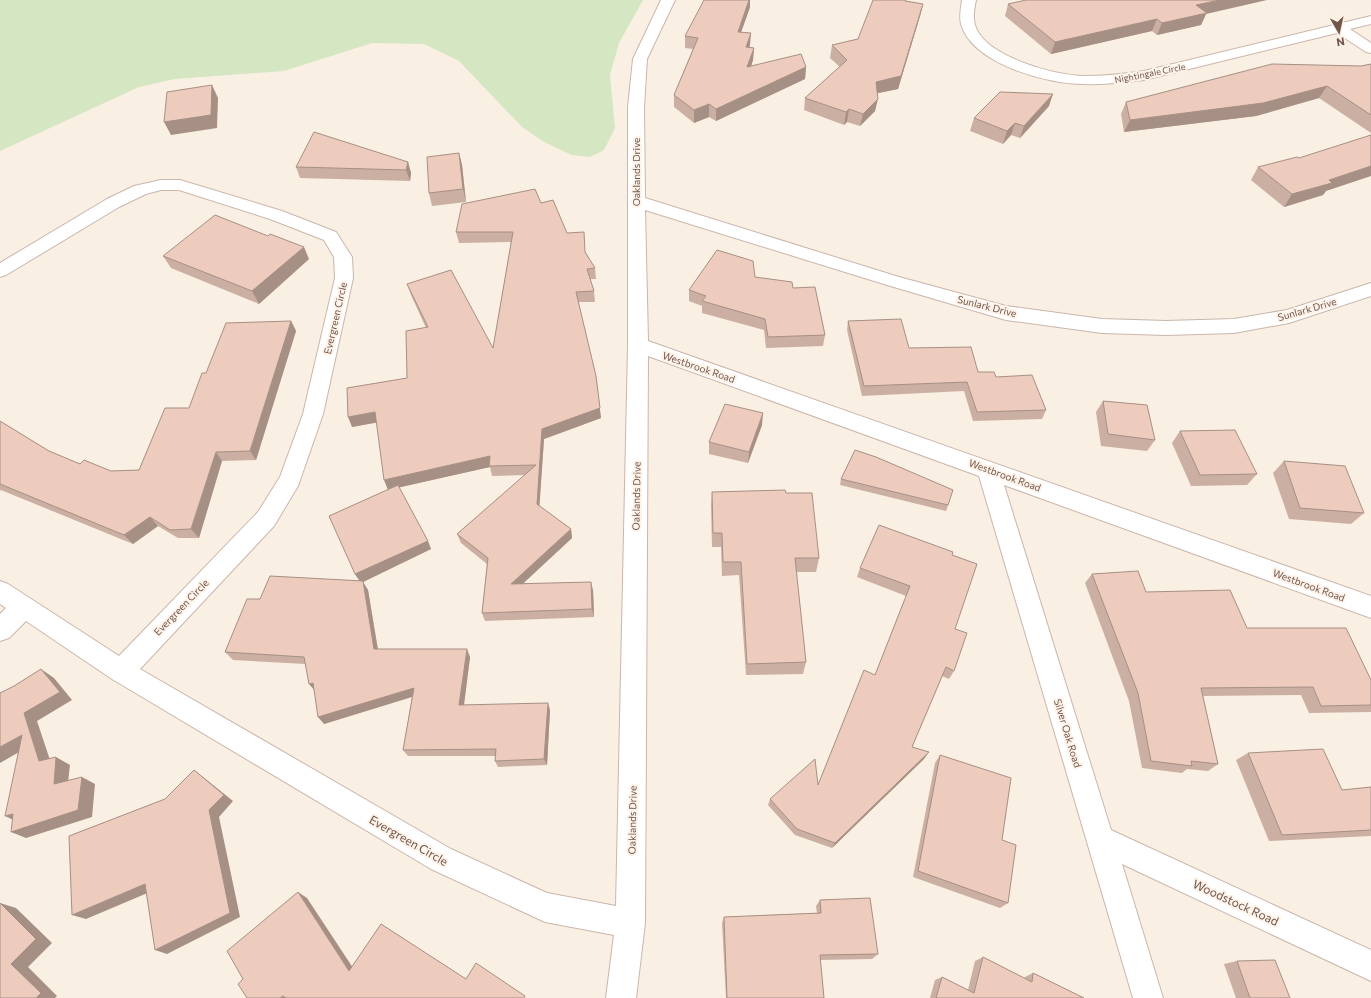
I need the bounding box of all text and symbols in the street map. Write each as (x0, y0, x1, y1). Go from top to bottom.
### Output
north arrow (1319, 12, 1359, 52)
text: N (1336, 35, 1346, 49)
street label: Nightingale Circle (1114, 61, 1187, 85)
street label: Oaklands Drive (630, 138, 642, 206)
street label: Evergreen Circle (321, 281, 349, 355)
street label: Sunlark Drive (956, 293, 1018, 319)
street label: Sunlark Drive (1276, 295, 1338, 323)
street label: Westbrook Road (661, 349, 737, 385)
street label: Westbrook Road (967, 456, 1043, 494)
street label: Oaklands Drive (629, 462, 643, 530)
street label: Westbrook Road (1271, 566, 1347, 604)
street label: Evergreen Circle (151, 576, 211, 638)
street label: Silver Oak Road (1052, 697, 1084, 769)
street label: Oaklands Drive (625, 786, 639, 854)
street label: Evergreen Circle (367, 812, 451, 868)
street label: Woodstock Road (1191, 876, 1281, 928)

